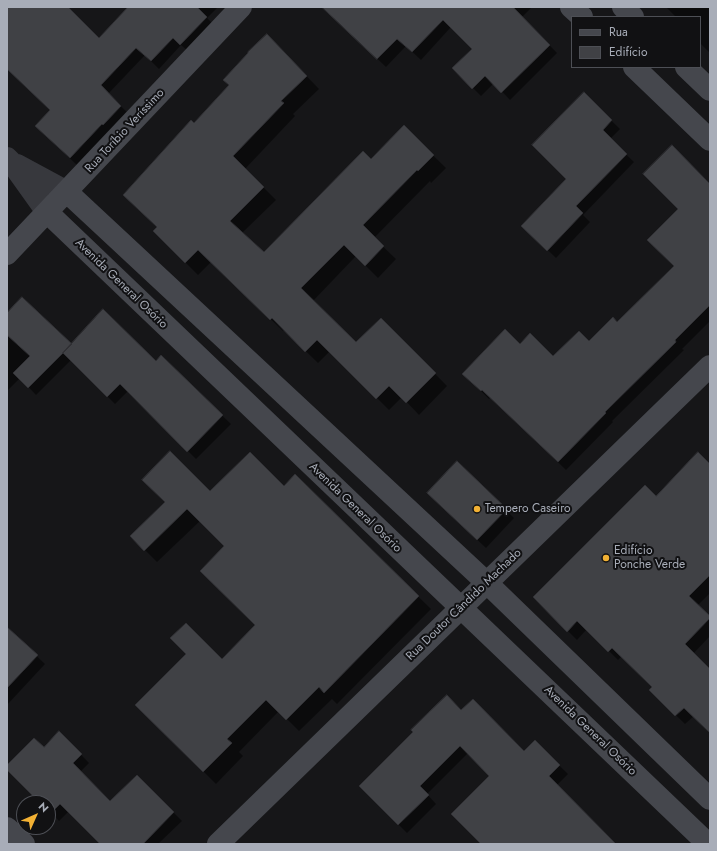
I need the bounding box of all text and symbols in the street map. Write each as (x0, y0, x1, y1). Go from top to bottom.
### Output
legend (571, 16, 701, 68)
text: Rua (609, 23, 628, 41)
text: Edifício (609, 43, 648, 61)
street label: Rua Toríbio Veríssimo (82, 86, 168, 176)
street label: Avenida General Osório (72, 236, 170, 332)
street label: Avenida General Osório (306, 460, 404, 556)
place label: Tempero Caseiro (485, 502, 571, 516)
marker: Tempero Caseiro (472, 504, 482, 514)
place label: Edifício Ponche Verde (614, 544, 685, 572)
street label: Rua Doutor Cândido Machado (403, 546, 525, 664)
marker: Edifício Ponche Verde (601, 553, 611, 563)
street label: Avenida General Osório (541, 683, 639, 779)
north arrow (16, 795, 56, 835)
text: N (35, 798, 53, 816)

